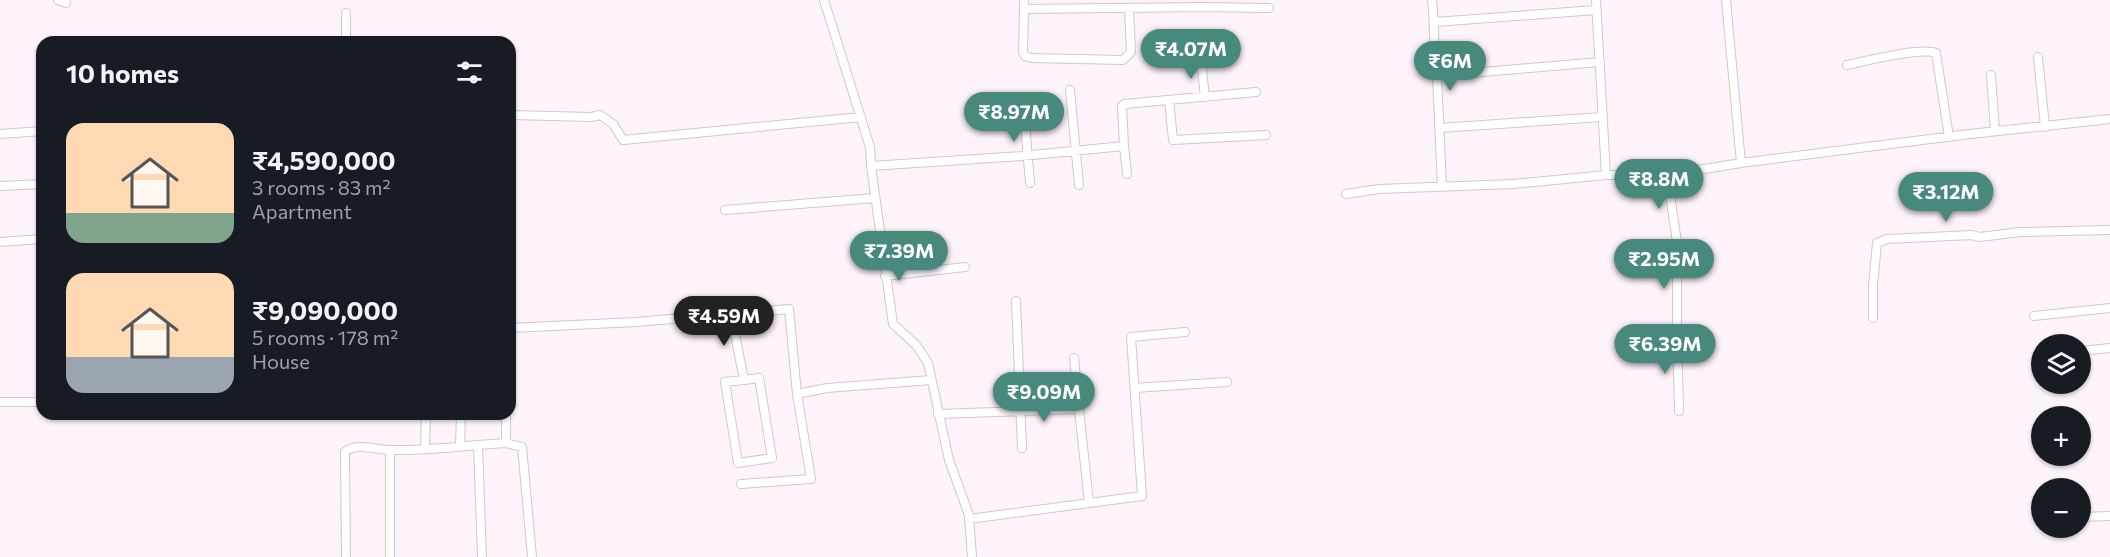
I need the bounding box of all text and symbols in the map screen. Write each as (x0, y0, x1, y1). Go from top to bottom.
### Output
pin: ₹4.07M (1142, 29, 1240, 80)
text: ₹4.07M (1155, 36, 1227, 60)
pin: ₹6M (1421, 41, 1479, 92)
text: ₹6M (1428, 48, 1472, 72)
icon: filters (453, 56, 486, 89)
text: 10 homes (66, 57, 179, 88)
pin: ₹8.97M (965, 92, 1063, 143)
text: ₹8.97M (978, 99, 1050, 123)
text: ₹4,590,000 (252, 144, 396, 175)
icon: home (114, 147, 186, 219)
pin: ₹8.8M (1617, 159, 1701, 210)
text: ₹8.8M (1628, 166, 1690, 190)
pin: ₹3.12M (1897, 172, 1995, 223)
text: 3 rooms · 83 m² (252, 175, 391, 199)
text: ₹3.12M (1912, 179, 1980, 203)
text: Apartment (252, 199, 352, 223)
pin: ₹7.39M (850, 231, 948, 282)
text: ₹7.39M (864, 238, 934, 262)
pin: ₹2.95M (1615, 239, 1713, 290)
text: ₹2.95M (1628, 246, 1700, 270)
text: ₹9,090,000 (252, 294, 398, 325)
pin: ₹4.59M (675, 296, 773, 347)
icon: home (114, 297, 186, 369)
text: ₹4.59M (688, 303, 760, 327)
pin: ₹6.39M (1616, 324, 1714, 375)
text: 5 rooms · 178 m² (252, 325, 398, 349)
text: ₹6.39M (1629, 331, 1701, 355)
map controls (2031, 334, 2091, 538)
button: layers (2031, 334, 2091, 394)
text: House (252, 349, 310, 373)
pin: ₹9.09M (995, 372, 1093, 423)
text: ₹9.09M (1007, 379, 1081, 403)
button: + (2031, 406, 2091, 466)
button: − (2031, 478, 2091, 538)

